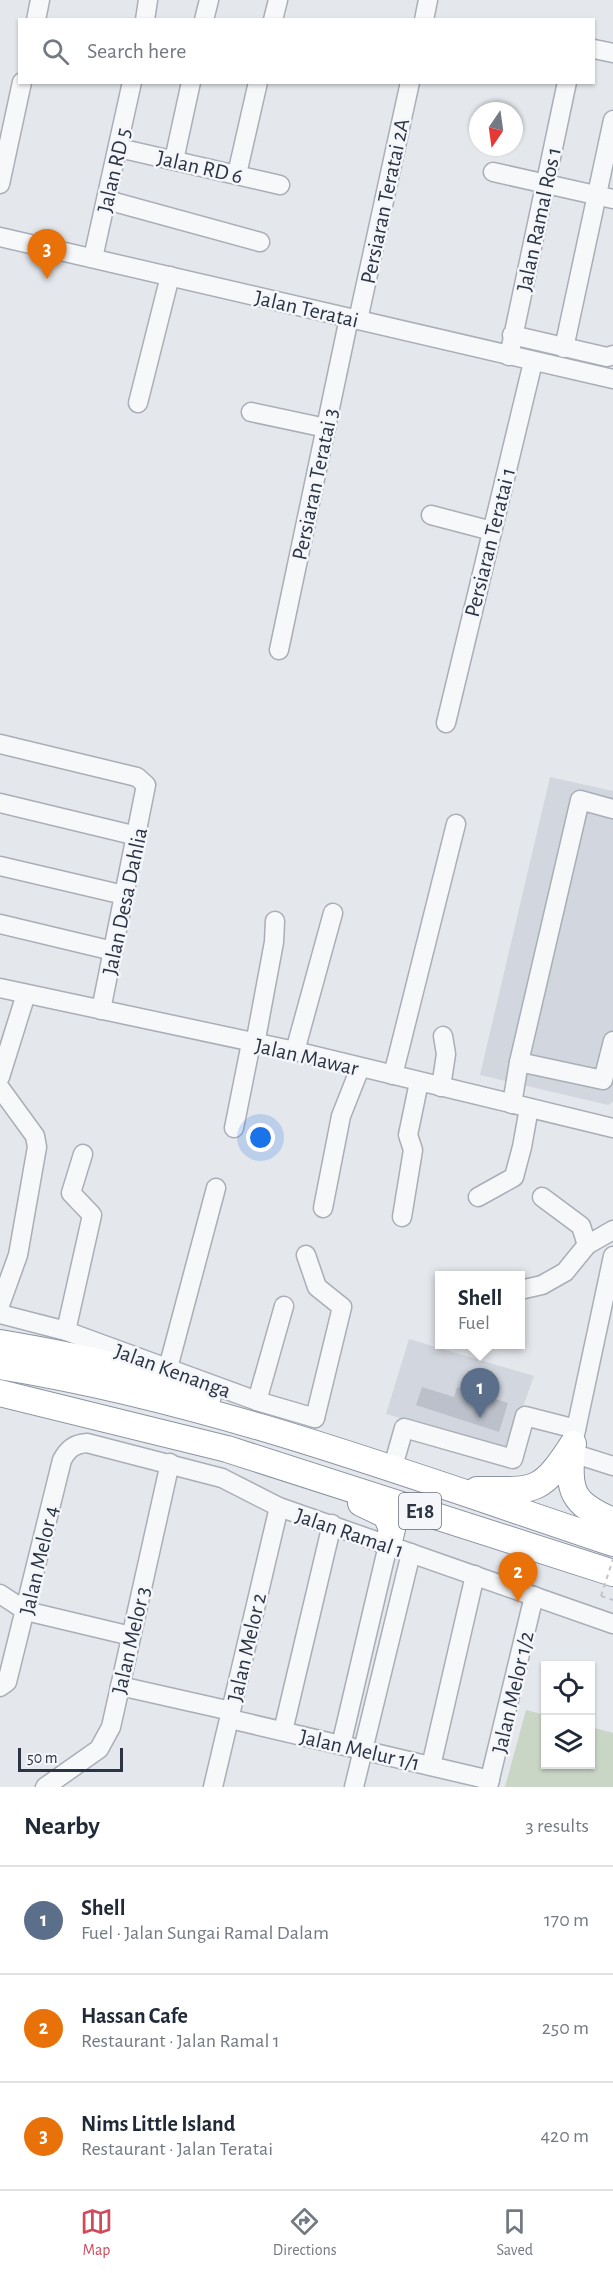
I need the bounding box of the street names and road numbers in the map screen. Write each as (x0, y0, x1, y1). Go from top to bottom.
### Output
street label: Persiaran Teratai 2A (357, 116, 413, 286)
street label: Jalan RD 5 (94, 126, 134, 215)
street label: Jalan Ramal Ros 1 (513, 145, 565, 293)
street label: Jalan RD 6 (155, 146, 245, 188)
street label: Jalan Teratai (253, 286, 361, 332)
street label: Persiaran Teratai 3 (288, 406, 342, 562)
street label: Persiaran Teratai 1 (461, 465, 519, 619)
street label: Jalan Desa Dahlia (99, 826, 151, 977)
street label: Jalan Mawar (253, 1034, 361, 1080)
street label: Jalan Kenanga (112, 1340, 234, 1402)
road number: E18 (399, 1493, 441, 1529)
street label: Jalan Melor 4 (16, 1504, 62, 1617)
street label: Jalan Ramal 1 (293, 1504, 407, 1562)
street label: Jalan Melor 3 (108, 1584, 154, 1696)
street label: Jalan Melor 2 (224, 1591, 270, 1704)
street label: Jalan Melor 1/2 (488, 1629, 538, 1755)
street label: Jalan Melur 1/1 (298, 1725, 422, 1774)

